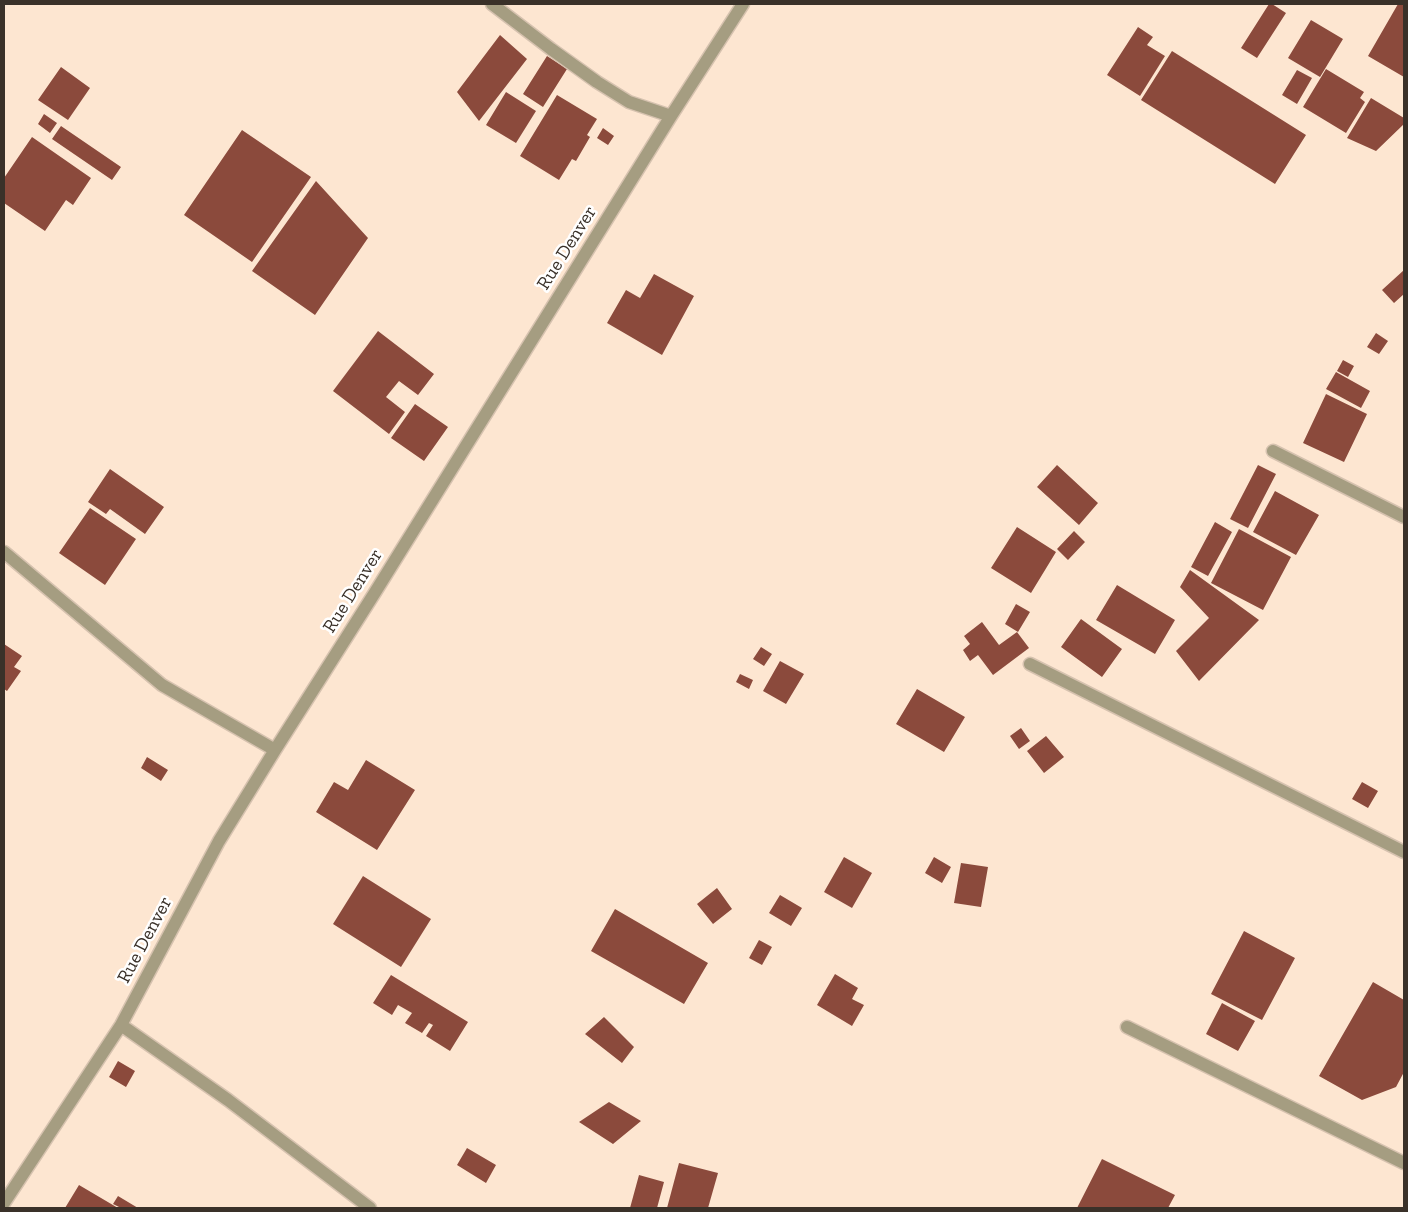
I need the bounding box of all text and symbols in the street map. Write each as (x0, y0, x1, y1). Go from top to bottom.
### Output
street label: Rue Denver (532, 202, 602, 294)
street label: Rue Denver (318, 545, 388, 637)
street label: Rue Denver (113, 893, 177, 987)

